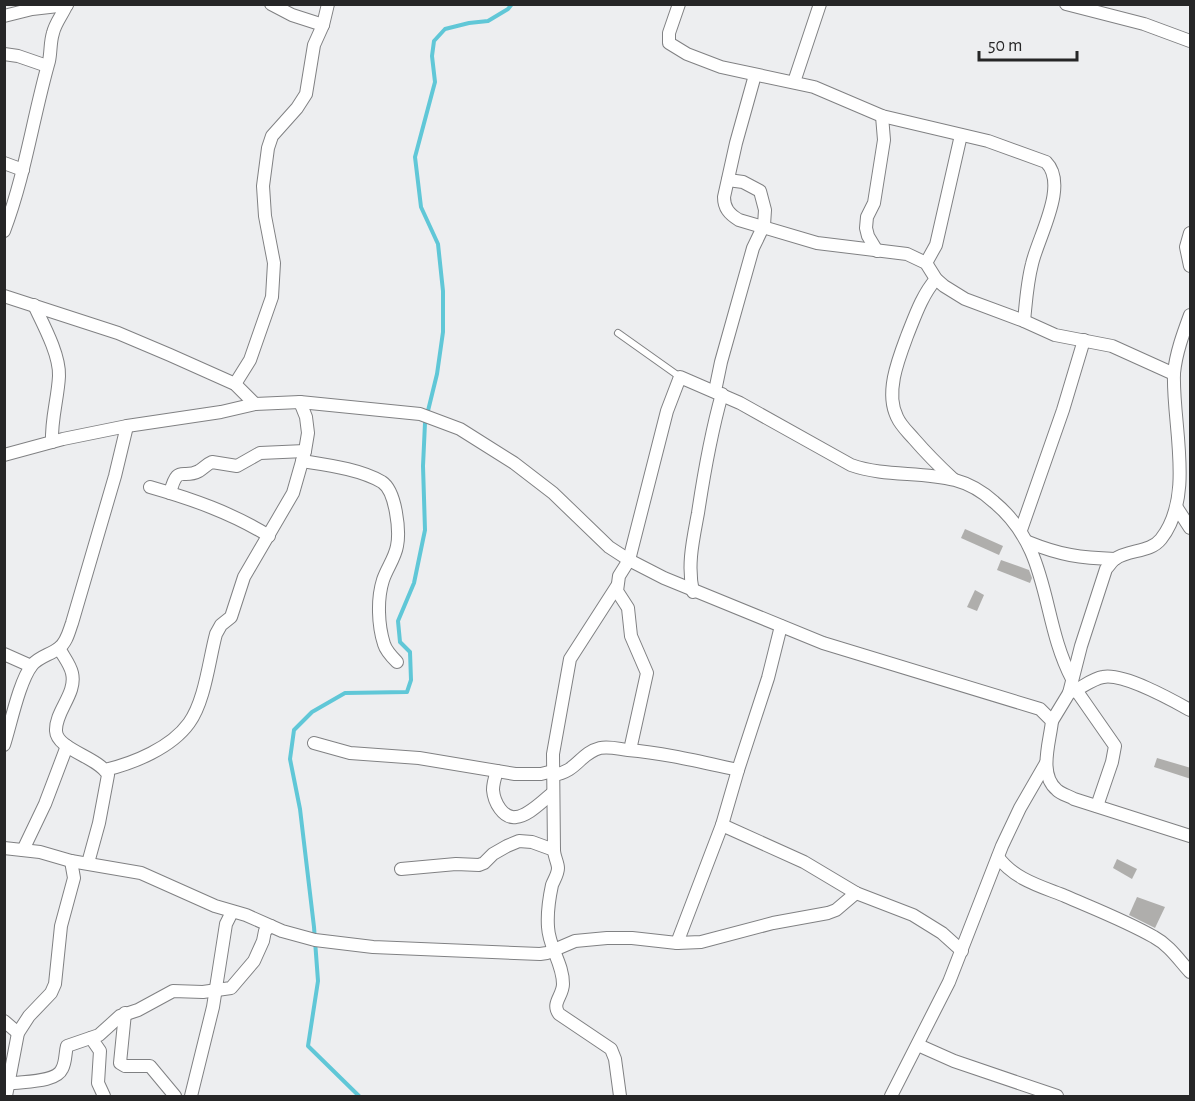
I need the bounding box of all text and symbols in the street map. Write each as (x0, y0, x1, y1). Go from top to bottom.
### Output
scale bar (979, 24, 1076, 62)
text: 50 m (988, 37, 1022, 55)

